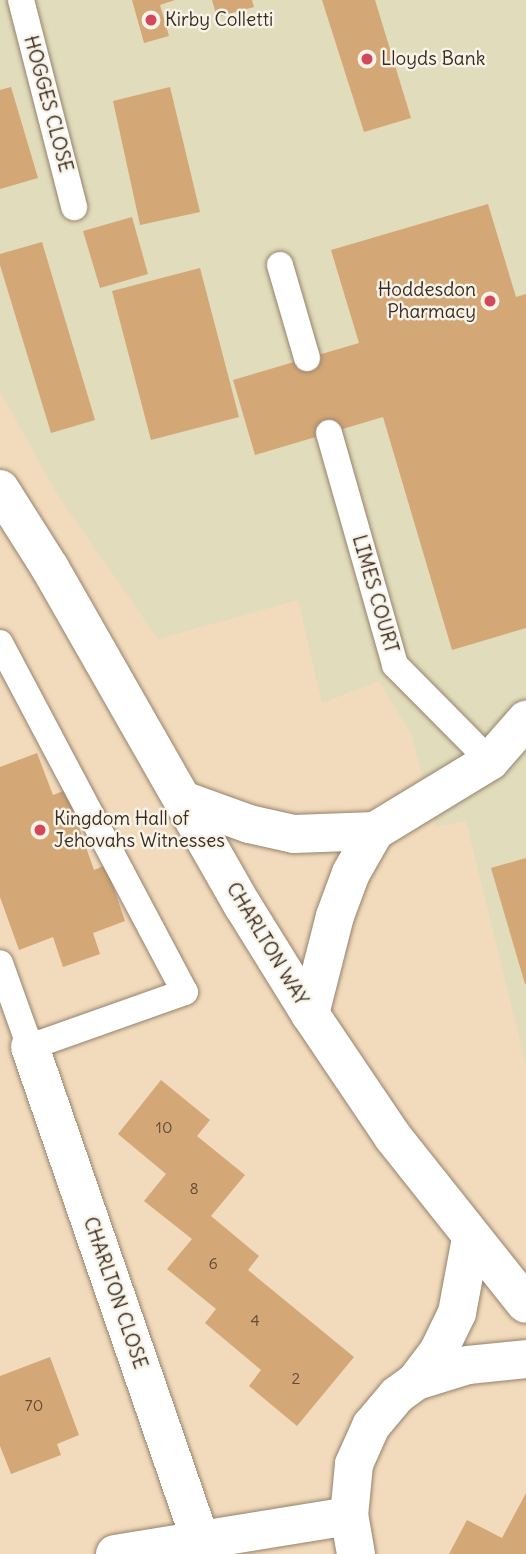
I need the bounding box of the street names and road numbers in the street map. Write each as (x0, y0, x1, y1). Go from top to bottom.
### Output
street label: HOGGES CLOSE (19, 33, 77, 175)
street label: LIMES COURT (347, 532, 403, 656)
street label: CHARLTON WAY (221, 878, 313, 1010)
street label: CHARLTON CLOSE (78, 1214, 152, 1372)

